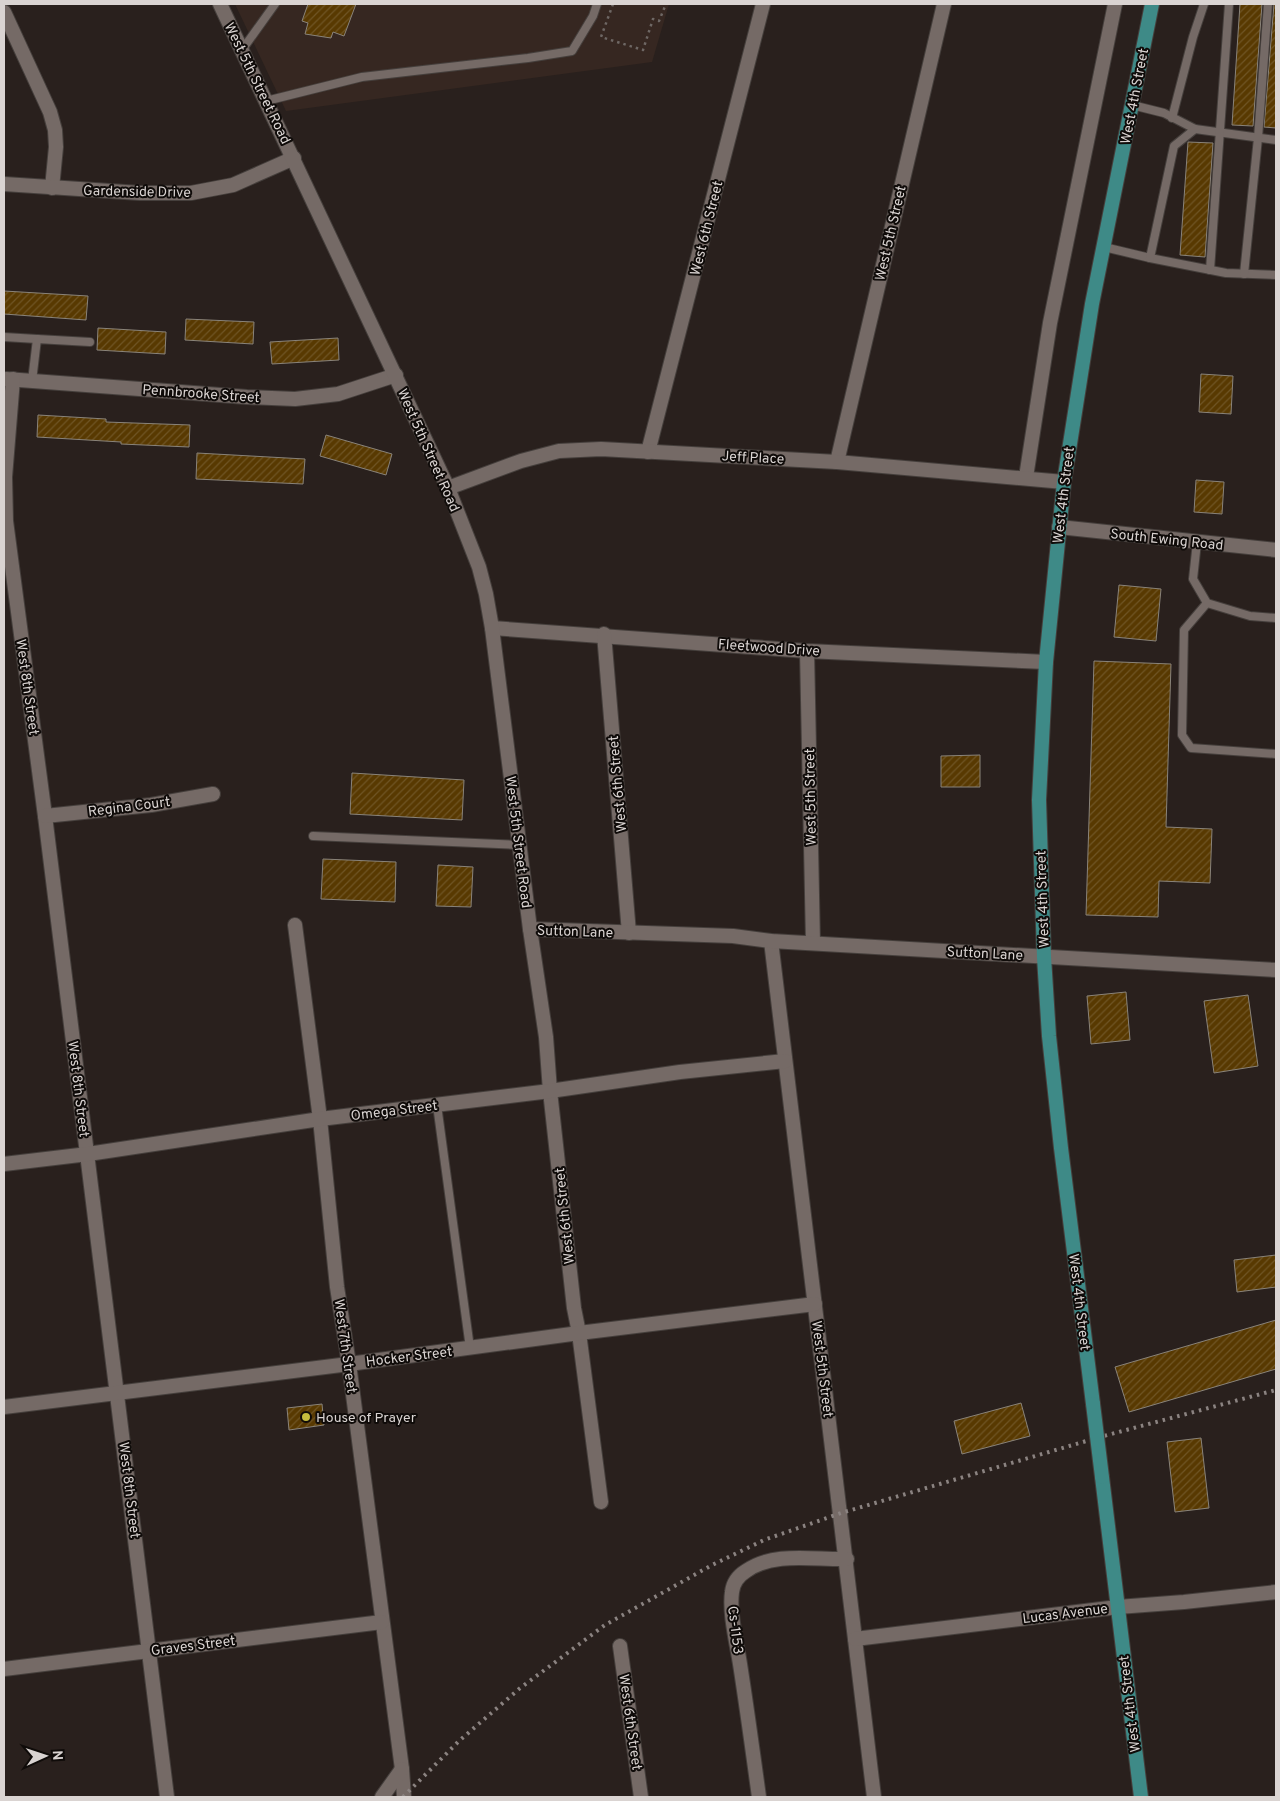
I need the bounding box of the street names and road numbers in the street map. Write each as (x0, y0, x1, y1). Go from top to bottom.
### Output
street label: West 5th Street Road (220, 20, 293, 147)
street label: West 4th Street (1118, 47, 1153, 146)
street label: West 6th Street (687, 179, 727, 277)
street label: Gardenside Drive (83, 183, 191, 202)
street label: West 5th Street (872, 184, 911, 283)
street label: Pennbrooke Street (142, 382, 260, 407)
street label: West 5th Street Road (393, 386, 462, 515)
street label: West 4th Street (1050, 446, 1079, 545)
street label: Jeff Place (721, 448, 785, 469)
street label: South Ewing Road (1110, 526, 1224, 555)
street label: Fleetwood Drive (717, 636, 820, 661)
street label: West 8th Street (11, 638, 42, 736)
street label: West 6th Street (606, 735, 631, 833)
street label: West 5th Street (802, 748, 821, 846)
street label: West 5th Street Road (501, 775, 534, 909)
street label: Regina Court (87, 794, 171, 821)
street label: West 4th Street (1033, 850, 1054, 948)
street label: Sutton Lane (536, 923, 613, 942)
street label: Sutton Lane (946, 944, 1024, 965)
street label: West 8th Street (63, 1040, 92, 1138)
street label: Omega Street (350, 1098, 439, 1125)
street label: West 6th Street (552, 1167, 579, 1265)
street label: West 4th Street (1064, 1253, 1093, 1352)
street label: West 7th Street (329, 1298, 360, 1394)
street label: West 5th Street (807, 1320, 836, 1419)
street label: Hocker Street (365, 1344, 453, 1371)
street label: West 8th Street (114, 1441, 143, 1539)
street label: Lucas Avenue (1021, 1601, 1109, 1628)
street label: Cs-1153 (723, 1605, 746, 1655)
street label: Graves Street (150, 1633, 236, 1660)
street label: West 4th Street (1116, 1654, 1145, 1753)
street label: West 6th Street (614, 1673, 645, 1771)

